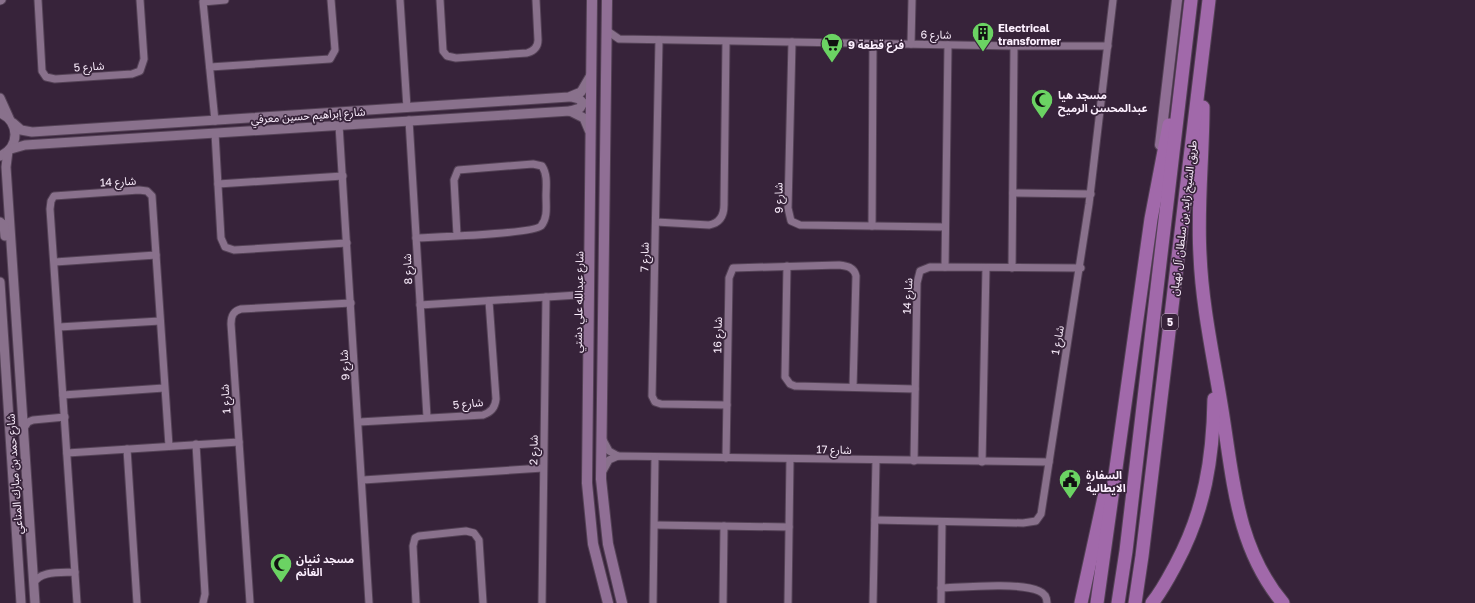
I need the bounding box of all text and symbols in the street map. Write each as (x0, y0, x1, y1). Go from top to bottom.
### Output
building icon: Electrical transformer (970, 20, 996, 53)
place label: Electrical transformer (998, 21, 1062, 47)
street label: شارع 6 (920, 27, 952, 43)
supermarket icon: فرع قطعة 9 (819, 31, 845, 64)
place label: فرع قطعة 9 (848, 38, 904, 53)
street label: شارع 5 (73, 58, 105, 76)
mosque icon: مسجد هيا عبدالمحسن الرميح (1029, 87, 1055, 120)
place label: مسجد هيا عبدالمحسن الرميح (1058, 88, 1148, 117)
street label: شارع إبراهيم حسين معرفي (250, 104, 366, 129)
street label: طريق الشيخ زايد بن سلطان آل نهيان (1167, 139, 1201, 297)
street label: شارع 14 (100, 174, 137, 190)
street label: شارع 9 (771, 182, 787, 214)
street label: شارع 7 (637, 242, 653, 272)
street label: شارع عبدالله علي دشتي (571, 251, 589, 353)
street label: شارع 8 (400, 253, 416, 285)
street label: شارع 14 (900, 277, 916, 315)
road number: 5 (1162, 314, 1178, 330)
street label: شارع 16 (710, 316, 726, 353)
street label: شارع 1 (1048, 324, 1068, 356)
street label: شارع 9 (336, 349, 354, 381)
street label: شارع 1 (217, 383, 235, 414)
street label: شارع 5 (452, 395, 484, 413)
street label: شارع حمد بن مبارك المناعي (3, 413, 28, 535)
street label: شارع 2 (526, 434, 542, 465)
street label: شارع 17 (816, 442, 852, 458)
public building icon: السفارة الايطالية (1057, 467, 1083, 500)
place label: السفارة الايطالية (1086, 468, 1126, 495)
mosque icon: مسجد ثنيان الغانم (268, 551, 294, 584)
place label: مسجد ثنيان الغانم (296, 552, 354, 581)

